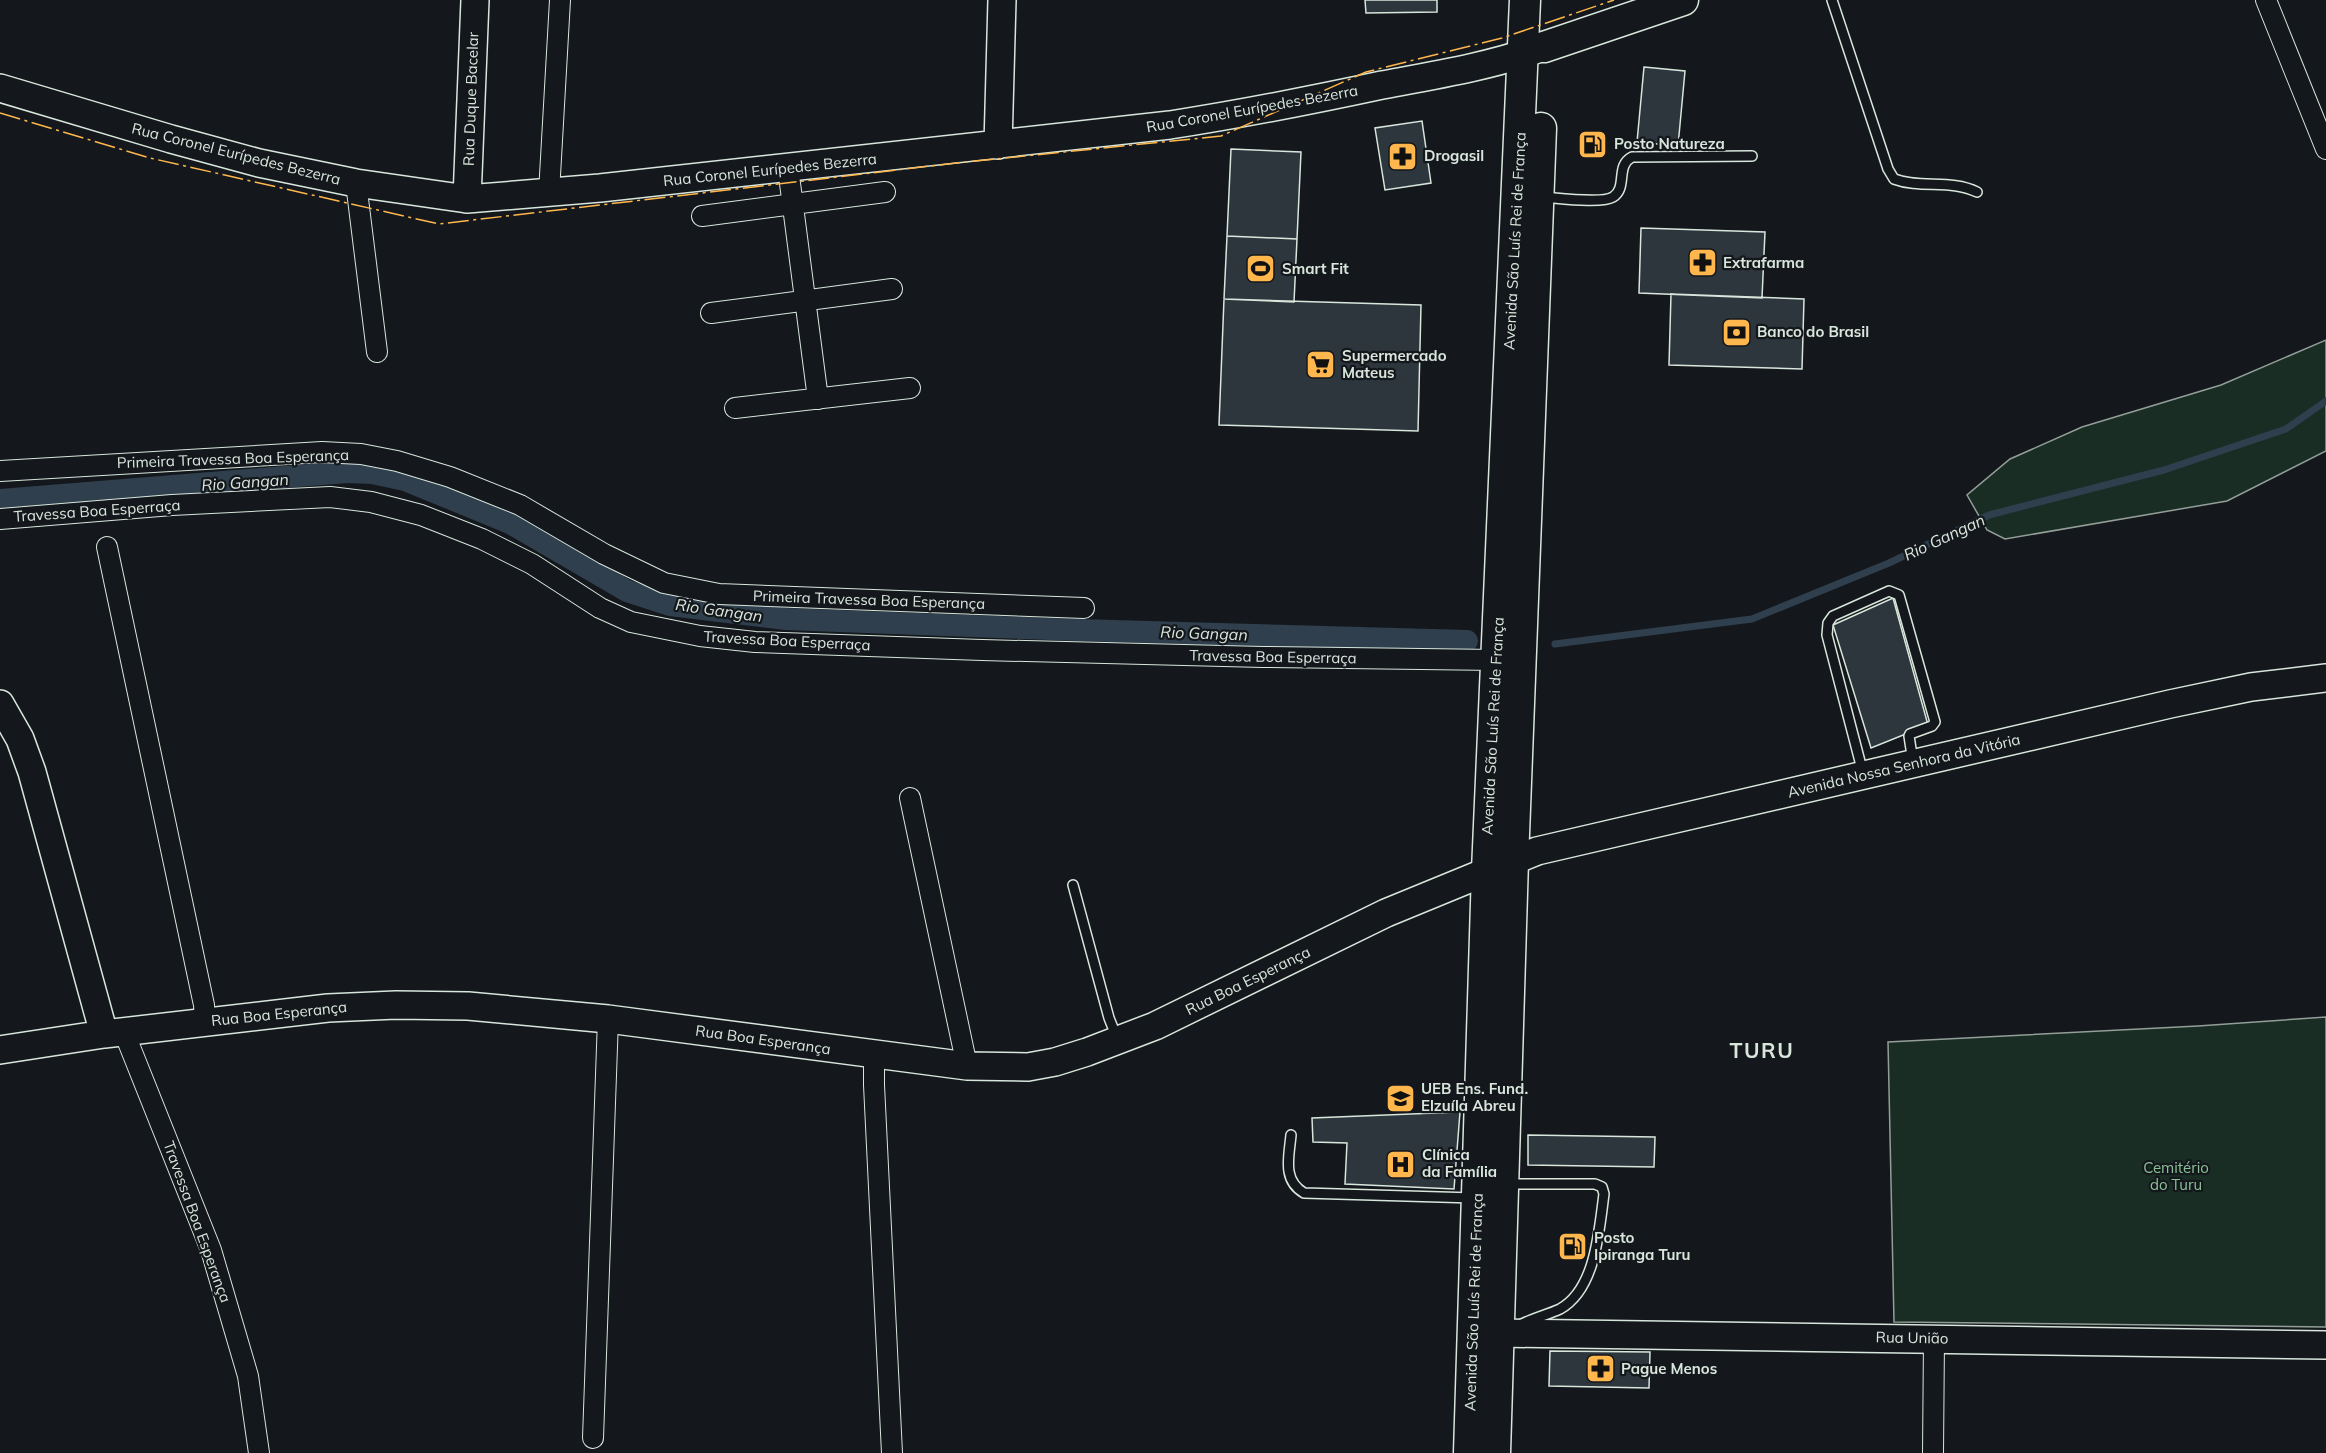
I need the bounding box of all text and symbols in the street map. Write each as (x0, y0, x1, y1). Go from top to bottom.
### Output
street label: Rua Duque Bacelar (459, 31, 482, 166)
street label: Rua Coronel Eurípedes Bezerra (1145, 81, 1359, 137)
street label: Rua Coronel Eurípedes Bezerra (130, 118, 343, 189)
fuel station icon: Posto Natureza (1577, 128, 1609, 160)
street label: Avenida São Luís Rei de França (1499, 132, 1530, 350)
place label: Posto Natureza (1614, 134, 1725, 153)
pharmacy icon: Drogasil (1387, 140, 1419, 172)
place label: Drogasil (1424, 146, 1484, 165)
street label: Rua Coronel Eurípedes Bezerra (662, 149, 878, 190)
pharmacy icon: Extrafarma (1686, 247, 1718, 279)
sports icon: Smart Fit (1245, 253, 1277, 285)
place label: Extrafarma (1723, 253, 1804, 272)
place label: Smart Fit (1282, 259, 1349, 278)
bank icon: Banco do Brasil (1720, 316, 1752, 348)
place label: Banco do Brasil (1757, 322, 1869, 341)
place label: Supermercado Mateus (1342, 346, 1447, 382)
supermarket icon: Supermercado Mateus (1305, 349, 1337, 381)
street label: Primeira Travessa Boa Esperança (117, 445, 349, 472)
water label: Rio Gangan (201, 469, 289, 495)
street label: Travessa Boa Esperraça (13, 495, 181, 526)
water label: Rio Gangan (1900, 509, 1988, 565)
street label: Primeira Travessa Boa Esperança (753, 586, 985, 613)
water label: Rio Gangan (674, 594, 764, 626)
street label: Avenida São Luís Rei de França (1477, 617, 1508, 835)
water label: Rio Gangan (1160, 621, 1248, 645)
street label: Travessa Boa Esperraça (703, 627, 871, 654)
street label: Travessa Boa Esperraça (1189, 646, 1357, 667)
street label: Avenida Nossa Senhora da Vitória (1786, 729, 2022, 802)
street label: Rua Boa Esperança (1182, 942, 1313, 1019)
street label: Rua Boa Esperança (210, 997, 348, 1030)
street label: Rua Boa Esperança (694, 1021, 832, 1058)
district label: TURU (1730, 1037, 1794, 1063)
place label: UEB Ens. Fund. Elzuíla Abreu (1421, 1079, 1528, 1115)
school or university icon: UEB Ens. Fund. Elzuíla Abreu (1384, 1082, 1416, 1114)
street label: Travessa Boa Esperança (159, 1138, 236, 1305)
place label: Clínica da Família (1422, 1145, 1497, 1181)
hospital icon: Clínica da Família (1385, 1148, 1417, 1180)
park label: Cemitério do Turu (2143, 1158, 2209, 1194)
street label: Avenida São Luís Rei de França (1460, 1193, 1487, 1411)
place label: Posto Ipiranga Turu (1594, 1228, 1690, 1264)
fuel station icon: Posto Ipiranga Turu (1557, 1231, 1589, 1263)
street label: Rua União (1875, 1327, 1949, 1348)
pharmacy icon: Pague Menos (1584, 1353, 1616, 1385)
place label: Pague Menos (1621, 1359, 1717, 1378)

